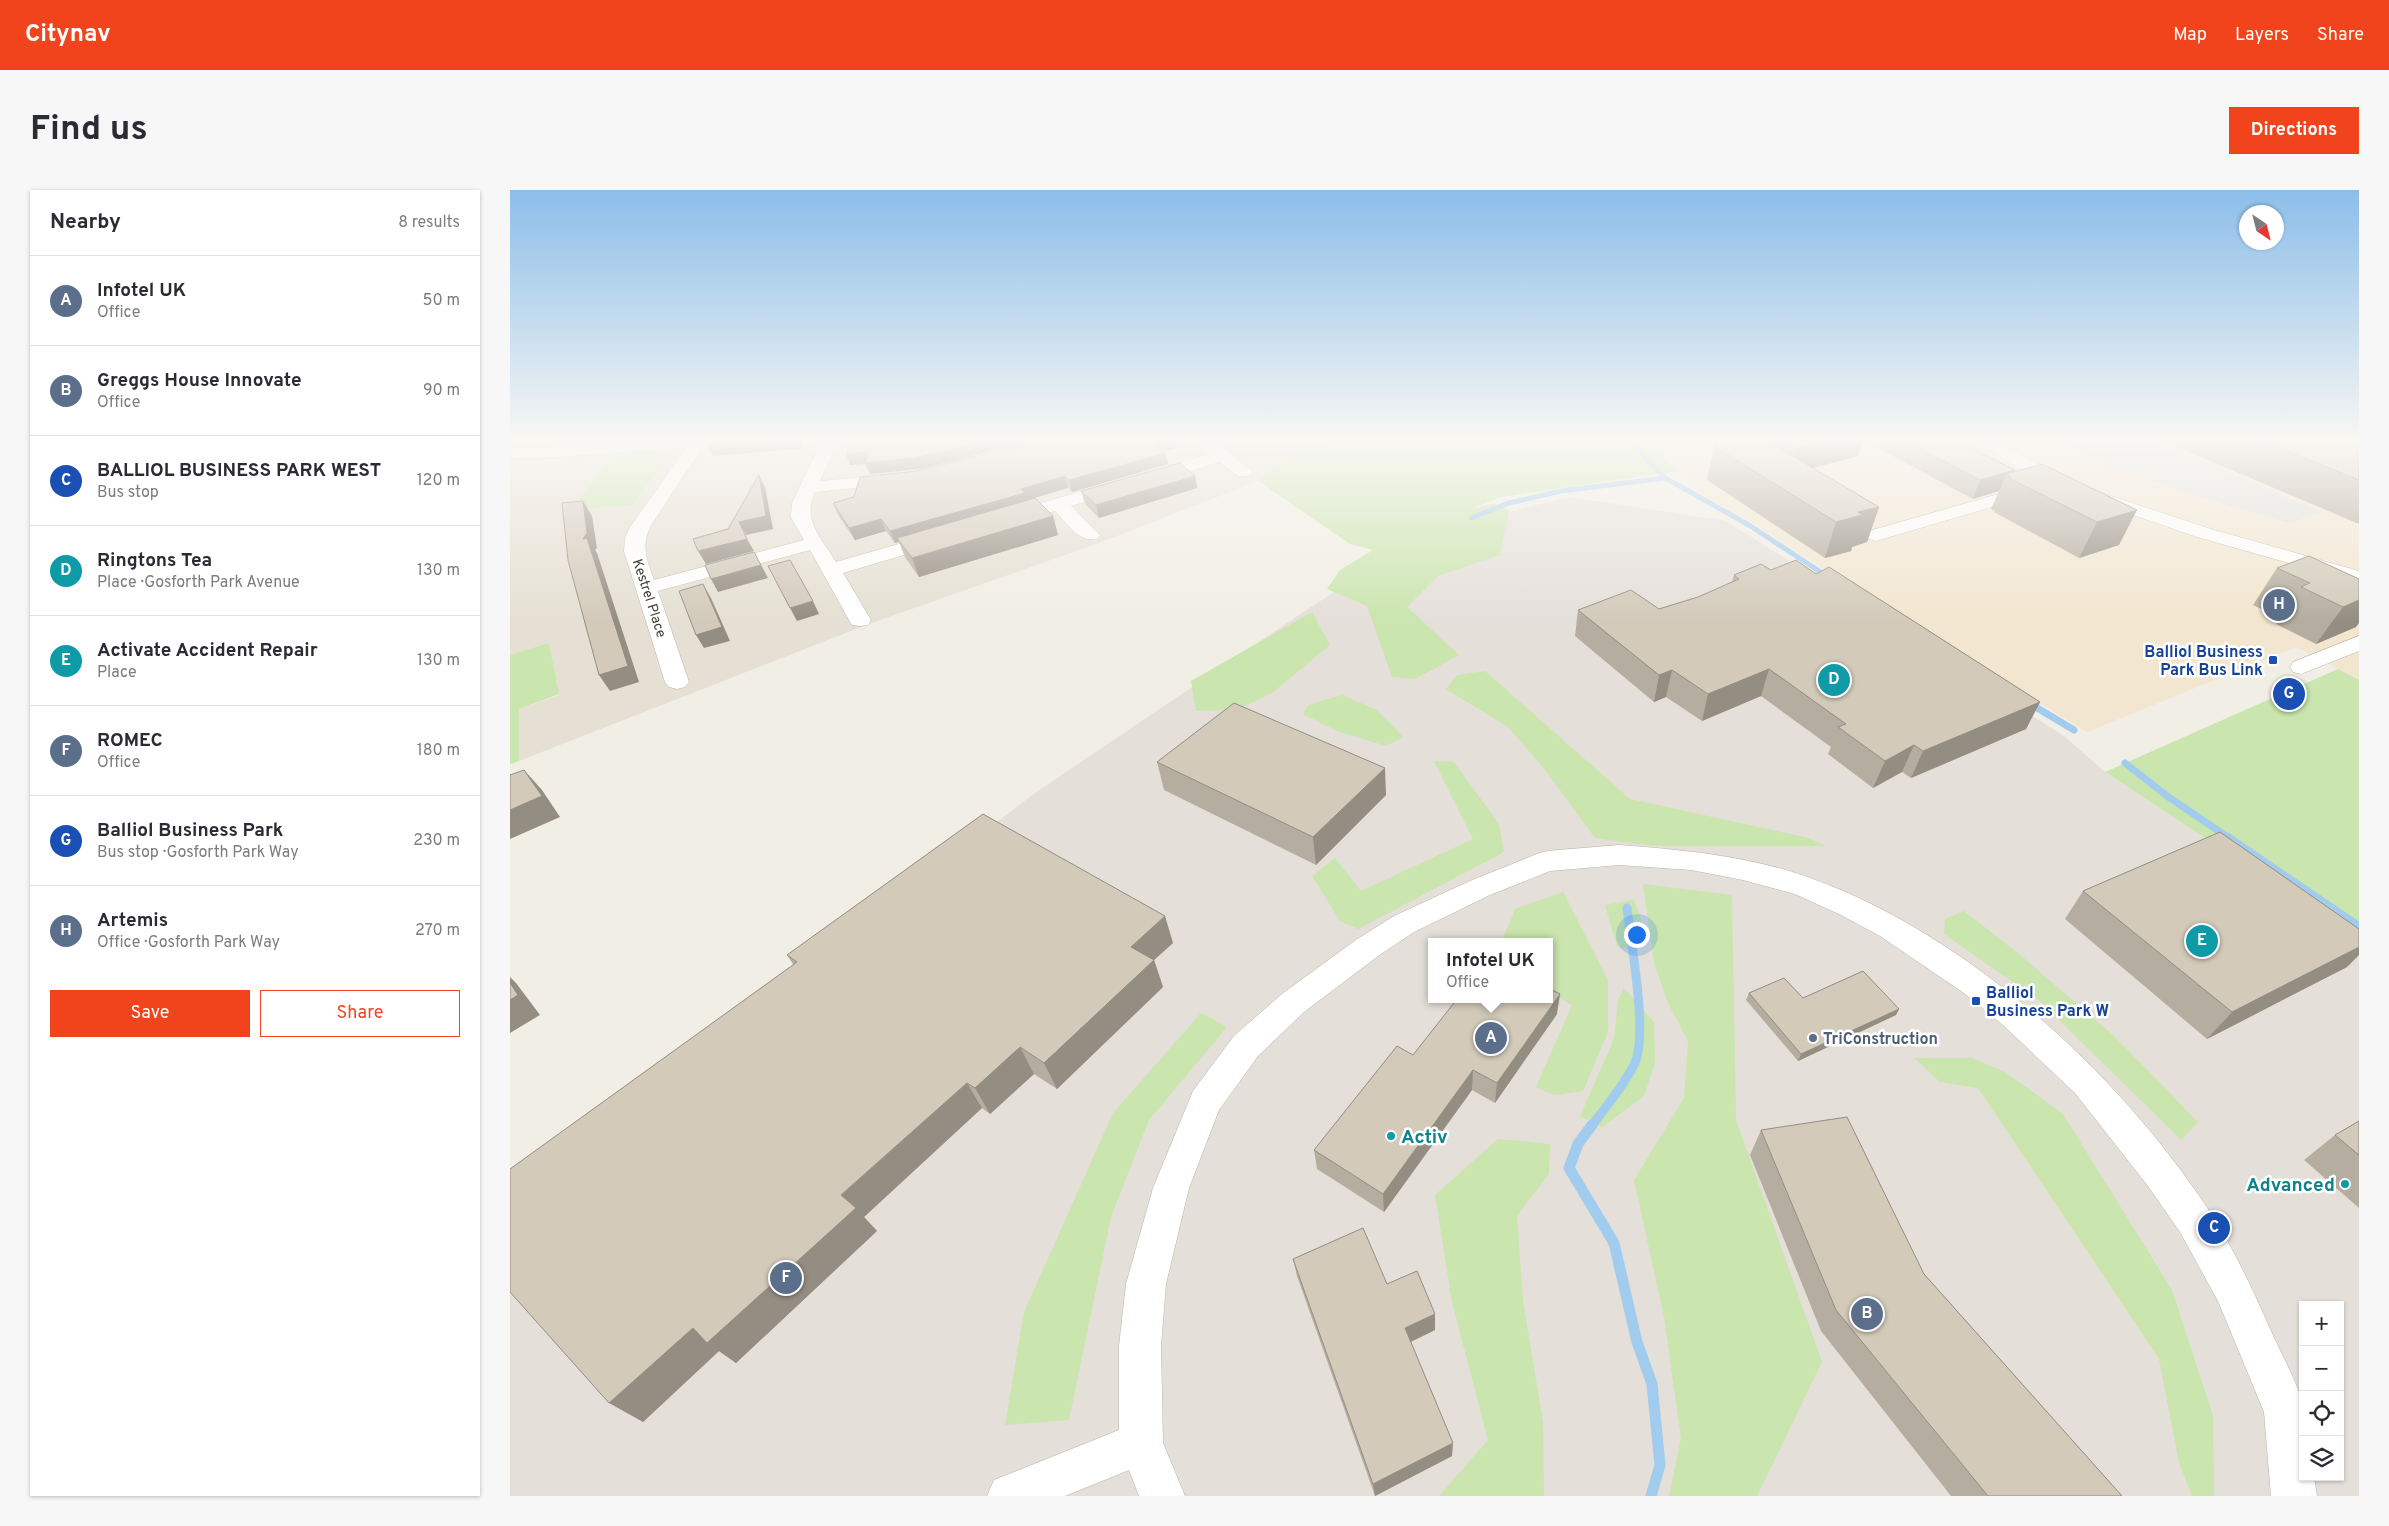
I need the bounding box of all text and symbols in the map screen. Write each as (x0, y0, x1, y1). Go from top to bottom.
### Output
text: Citynav (25, 20, 111, 50)
text: Map (2173, 24, 2207, 47)
text: Layers (2235, 24, 2289, 47)
text: Share (2317, 24, 2364, 47)
button: Directions (2229, 107, 2359, 154)
text: Find us (30, 108, 148, 152)
north arrow (2239, 205, 2284, 250)
text: Nearby (50, 209, 121, 236)
text: 8 results (398, 213, 460, 233)
text: Infotel UK (97, 279, 186, 303)
text: A (60, 291, 72, 311)
text: 50 m (423, 291, 460, 311)
text: Office (97, 303, 140, 323)
text: Greggs House Innovate (97, 369, 302, 393)
text: B (60, 381, 72, 401)
text: 90 m (423, 381, 460, 401)
text: Office (97, 393, 140, 413)
text: BALLIOL BUSINESS PARK WEST (97, 459, 381, 483)
text: C (61, 471, 71, 491)
text: 120 m (417, 471, 460, 491)
text: Bus stop (97, 483, 159, 503)
text: Ringtons Tea (97, 549, 212, 573)
street label: Kestrel Place (628, 557, 669, 640)
text: D (60, 561, 72, 581)
text: 130 m (417, 561, 460, 581)
text: Place · Gosforth Park Avenue (97, 573, 300, 593)
pin: H (2263, 586, 2295, 624)
text: Activate Accident Repair (97, 639, 318, 663)
place label: Balliol Business Park Bus Link (2144, 643, 2263, 681)
text: E (61, 651, 71, 671)
text: 130 m (417, 651, 460, 671)
marker: Balliol Business Park Bus Link (2267, 654, 2279, 666)
pin: D (1818, 661, 1850, 699)
text: Place (97, 663, 137, 683)
pin: G (2273, 675, 2305, 713)
text: ROMEC (97, 729, 163, 753)
text: F (61, 741, 71, 761)
text: 180 m (417, 741, 460, 761)
text: Office (97, 753, 140, 773)
text: Balliol Business Park (97, 819, 283, 843)
text: G (61, 831, 71, 851)
text: 230 m (413, 831, 460, 851)
text: Bus stop · Gosforth Park Way (97, 843, 299, 863)
text: Artemis (97, 909, 168, 933)
text: H (60, 921, 72, 941)
text: 270 m (415, 921, 460, 941)
your location (1624, 922, 1650, 948)
pin: E (2186, 922, 2218, 960)
text: Office · Gosforth Park Way (97, 933, 280, 953)
popup (1428, 938, 1553, 1003)
text: Infotel UK (1446, 949, 1535, 973)
text: Office (1446, 973, 1489, 993)
place label: Balliol Business Park W (1986, 984, 2109, 1022)
button: Save (50, 990, 250, 1037)
button: Share (260, 990, 460, 1037)
marker: Balliol Business Park W (1970, 995, 1982, 1007)
pin: A (1475, 1019, 1507, 1057)
place label: TriConstruction (1823, 1030, 1938, 1050)
marker: TriConstruction (1807, 1032, 1819, 1044)
place label: Activ (1401, 1126, 1448, 1150)
marker: Activ (1385, 1130, 1397, 1142)
place label: Advanced (2246, 1174, 2335, 1198)
marker: Advanced (2339, 1178, 2351, 1190)
pin: C (2198, 1209, 2230, 1247)
pin: F (770, 1259, 802, 1297)
pin: B (1851, 1295, 1883, 1333)
map controls (2299, 1301, 2344, 1481)
button: + (2299, 1301, 2344, 1346)
button: − (2299, 1346, 2344, 1391)
button: locate (2299, 1391, 2344, 1436)
button: layers (2299, 1436, 2344, 1481)

